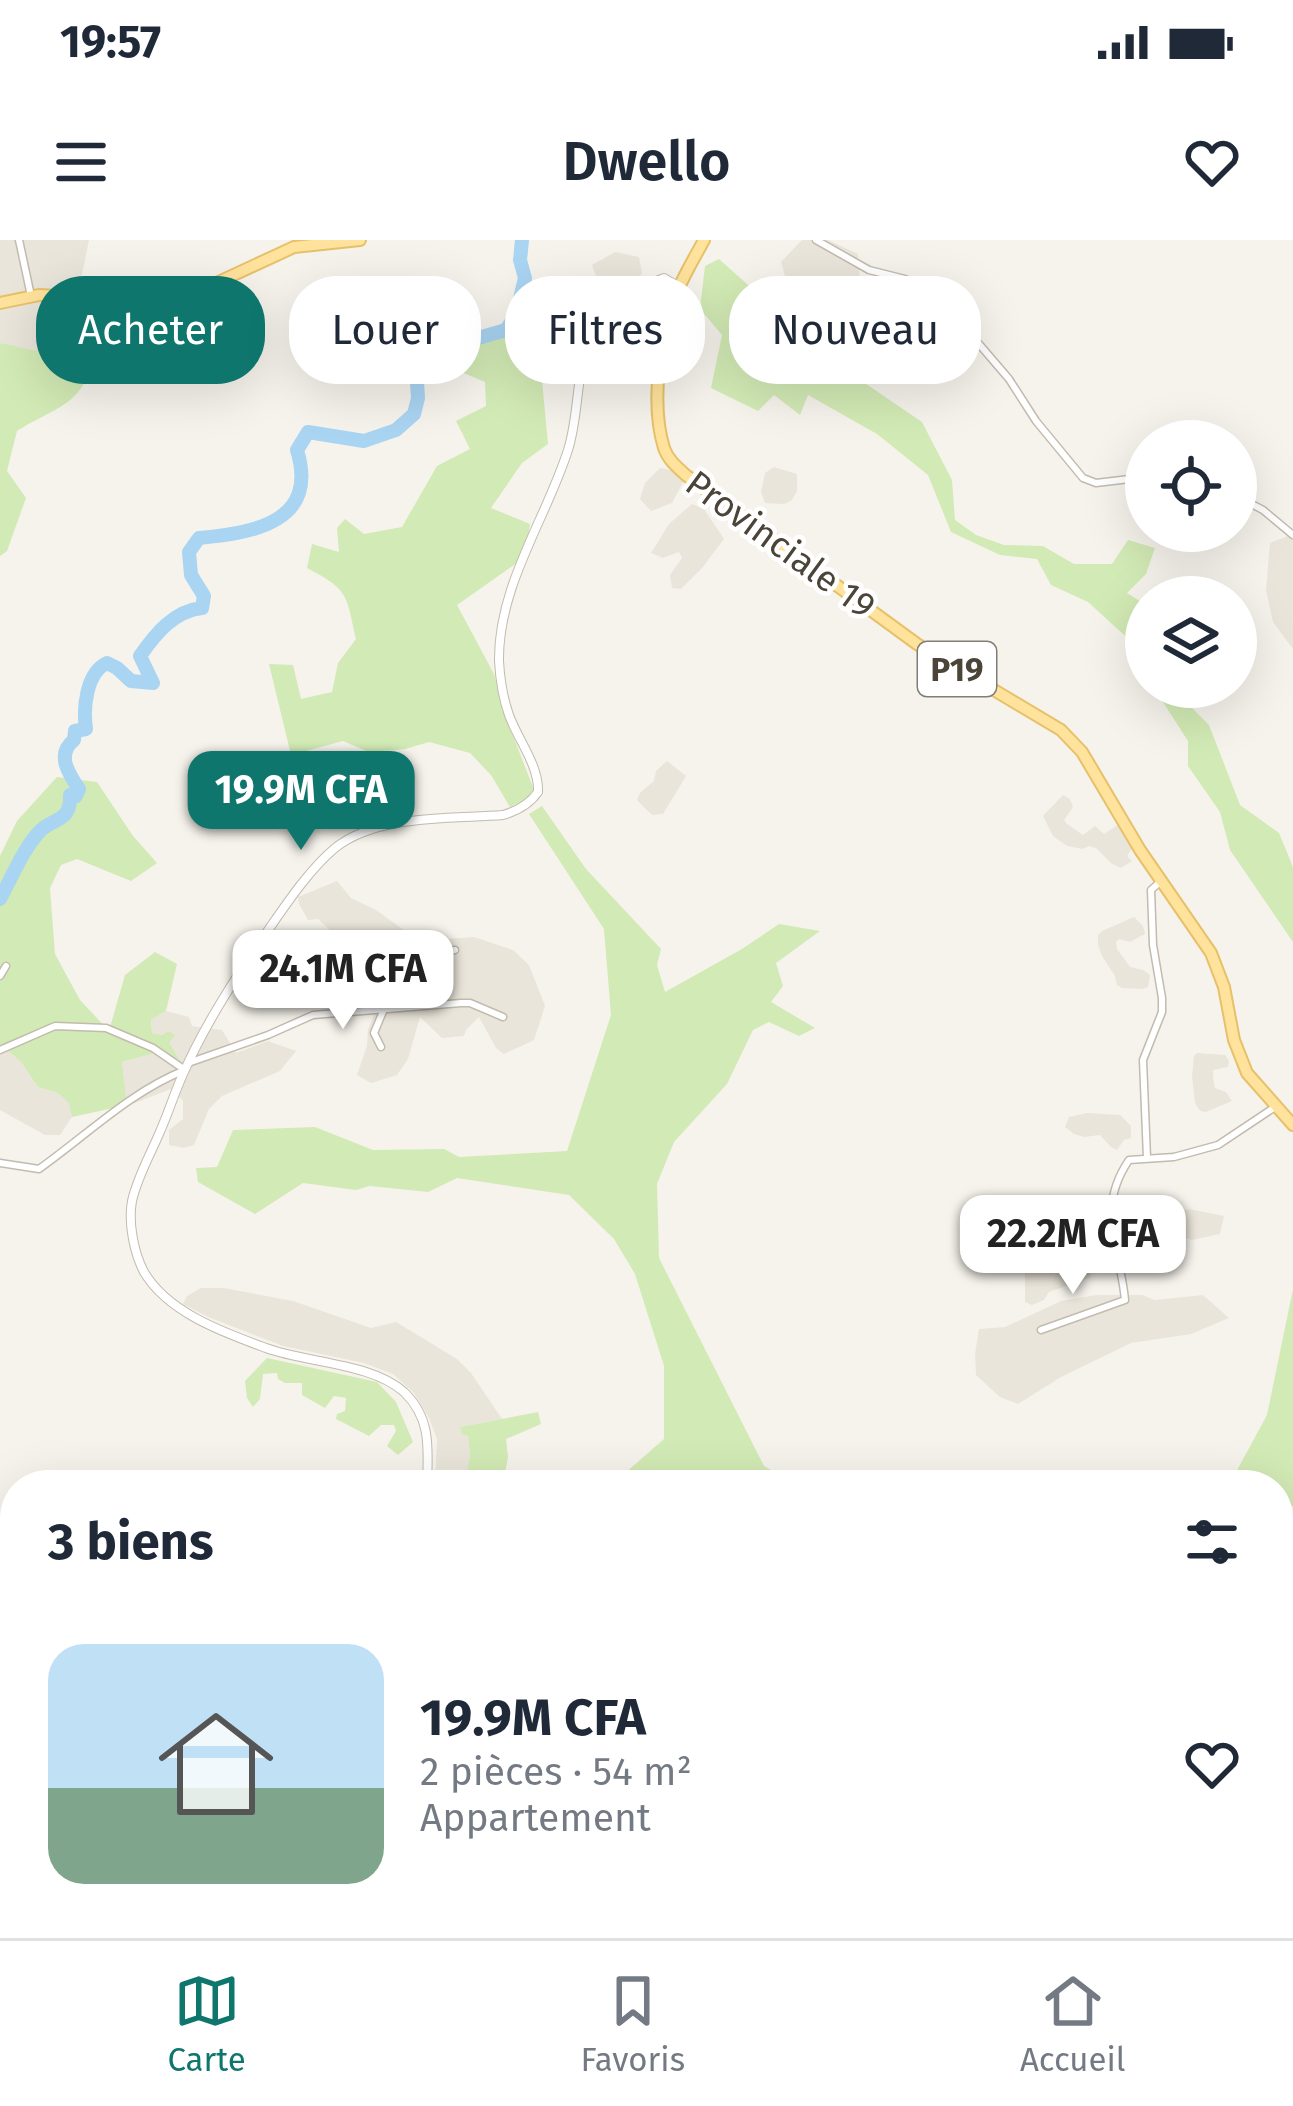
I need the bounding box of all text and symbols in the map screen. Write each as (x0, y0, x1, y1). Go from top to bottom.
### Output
text: 19:57 (60, 15, 161, 69)
icon: menu (48, 129, 114, 195)
icon: heart (1179, 129, 1245, 195)
text: Dwello (562, 130, 731, 194)
chip: Acheter (36, 276, 265, 384)
chip: Louer (289, 276, 481, 384)
chip: Filtres (505, 276, 705, 384)
chip: Nouveau (729, 276, 981, 384)
map controls (1125, 420, 1257, 708)
button: locate (1125, 420, 1257, 552)
street label: Provinciale 19 (677, 461, 884, 628)
button: layers (1125, 576, 1257, 708)
road number: P19 (918, 642, 996, 696)
pin: 19.9M CFA (164, 751, 438, 853)
text: 19.9M CFA (215, 767, 387, 813)
pin: 24.1M CFA (206, 930, 480, 1032)
text: 24.1M CFA (260, 946, 427, 992)
pin: 22.2M CFA (936, 1195, 1210, 1297)
text: 22.2M CFA (987, 1211, 1159, 1257)
icon: filters (1179, 1509, 1245, 1575)
text: 3 biens (48, 1511, 214, 1573)
text: 19.9M CFA (420, 1687, 646, 1749)
icon: home (144, 1692, 288, 1836)
icon: heart (1179, 1731, 1245, 1797)
text: 2 pièces · 54 m² (420, 1749, 692, 1795)
text: Appartement (420, 1795, 651, 1841)
tab: Carte (167, 1968, 246, 2080)
tab: Favoris (581, 1968, 685, 2080)
tab: Accueil (1020, 1968, 1126, 2080)

